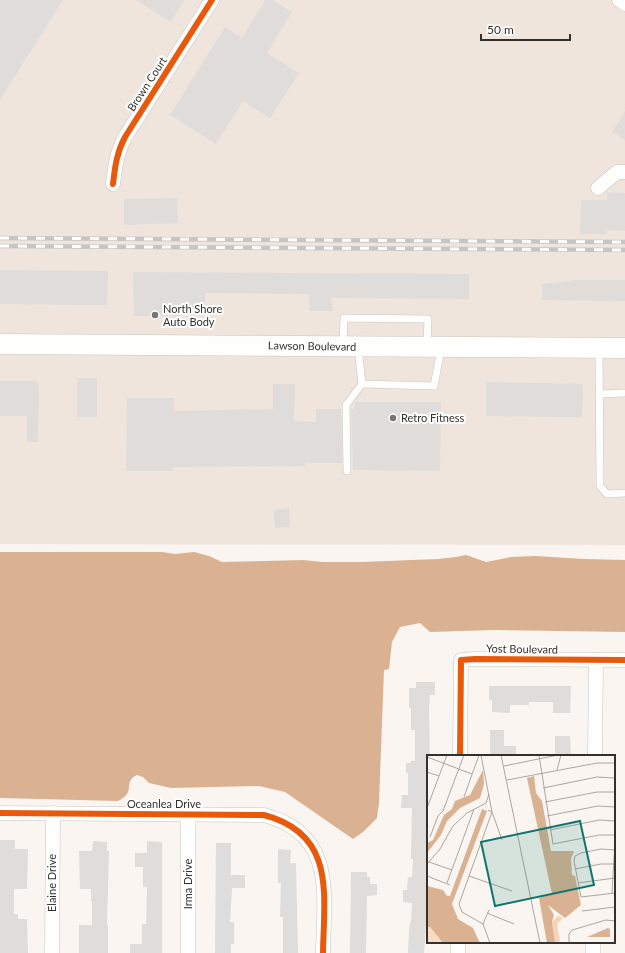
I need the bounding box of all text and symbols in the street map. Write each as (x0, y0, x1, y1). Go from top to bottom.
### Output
scale bar (481, 16, 570, 42)
text: 50 m (487, 22, 514, 37)
street label: Brown Court (124, 54, 169, 113)
place label: North Shore Auto Body (163, 302, 222, 328)
marker: North Shore Auto Body (150, 310, 160, 320)
street label: Lawson Boulevard (268, 338, 356, 353)
place label: Retro Fitness (401, 411, 465, 424)
marker: Retro Fitness (388, 413, 398, 423)
street label: Yost Boulevard (486, 641, 558, 656)
inset map (427, 755, 615, 943)
street label: Oceanlea Drive (127, 797, 201, 810)
street label: Elaine Drive (45, 854, 58, 912)
street label: Irma Drive (181, 859, 194, 909)

